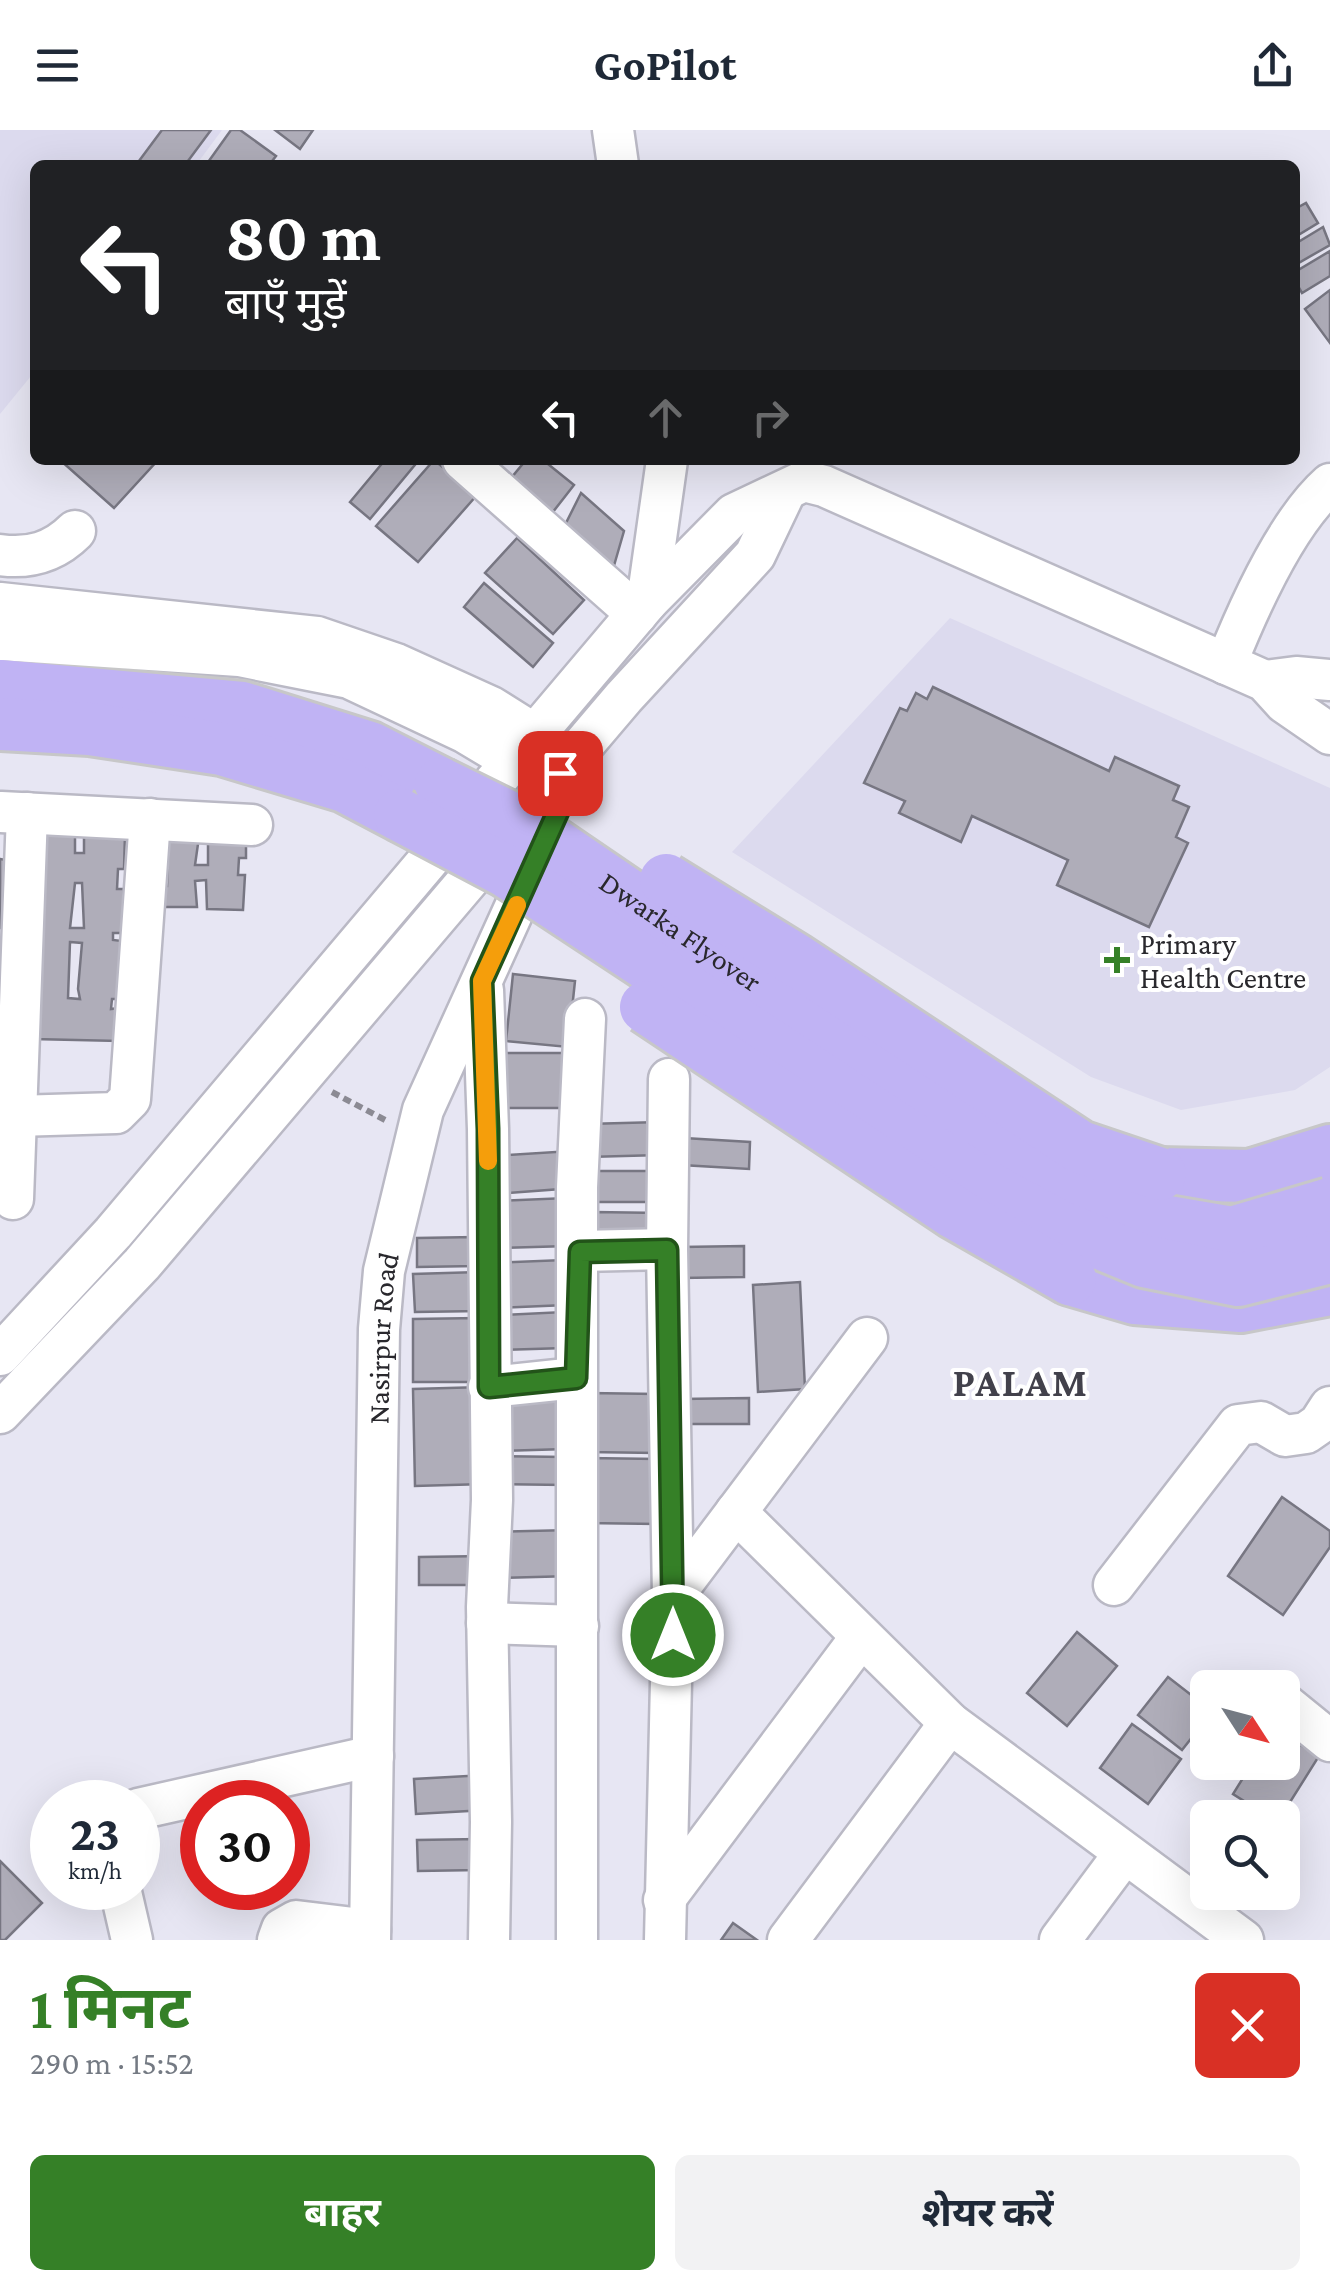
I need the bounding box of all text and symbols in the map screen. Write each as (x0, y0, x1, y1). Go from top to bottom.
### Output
icon: menu (30, 38, 85, 93)
icon: share (1245, 38, 1300, 93)
text: GoPilot (593, 40, 737, 90)
text: 80 m (225, 197, 381, 275)
icon: left (60, 200, 190, 330)
text: बाएँ मुड़ें (225, 279, 347, 329)
icon: left (533, 390, 588, 445)
icon: ahead (638, 390, 693, 445)
icon: right (743, 390, 798, 445)
pin (518, 731, 603, 816)
icon: arrive (533, 746, 588, 801)
street label: Dwarka Flyover (594, 864, 768, 998)
place label: Primary Health Centre (1140, 927, 1306, 994)
marker: Primary Health Centre (1104, 947, 1130, 973)
street label: Nasirpur Road (361, 1248, 405, 1425)
district label: PALAM (953, 1360, 1089, 1405)
position arrow (621, 1583, 725, 1687)
north arrow (1190, 1670, 1300, 1780)
map controls (1190, 1670, 1300, 1910)
speed limit sign: 30 (180, 1780, 310, 1910)
button: search (1190, 1800, 1300, 1910)
text: 23 (70, 1805, 120, 1861)
text: km/h (68, 1857, 122, 1884)
button: close (1195, 1973, 1300, 2078)
text: 1 मिनट (30, 1974, 190, 2041)
text: 290 m · 15:52 (30, 2045, 194, 2081)
button: बाहर (30, 2155, 655, 2270)
button: शेयर करें (675, 2155, 1300, 2270)

